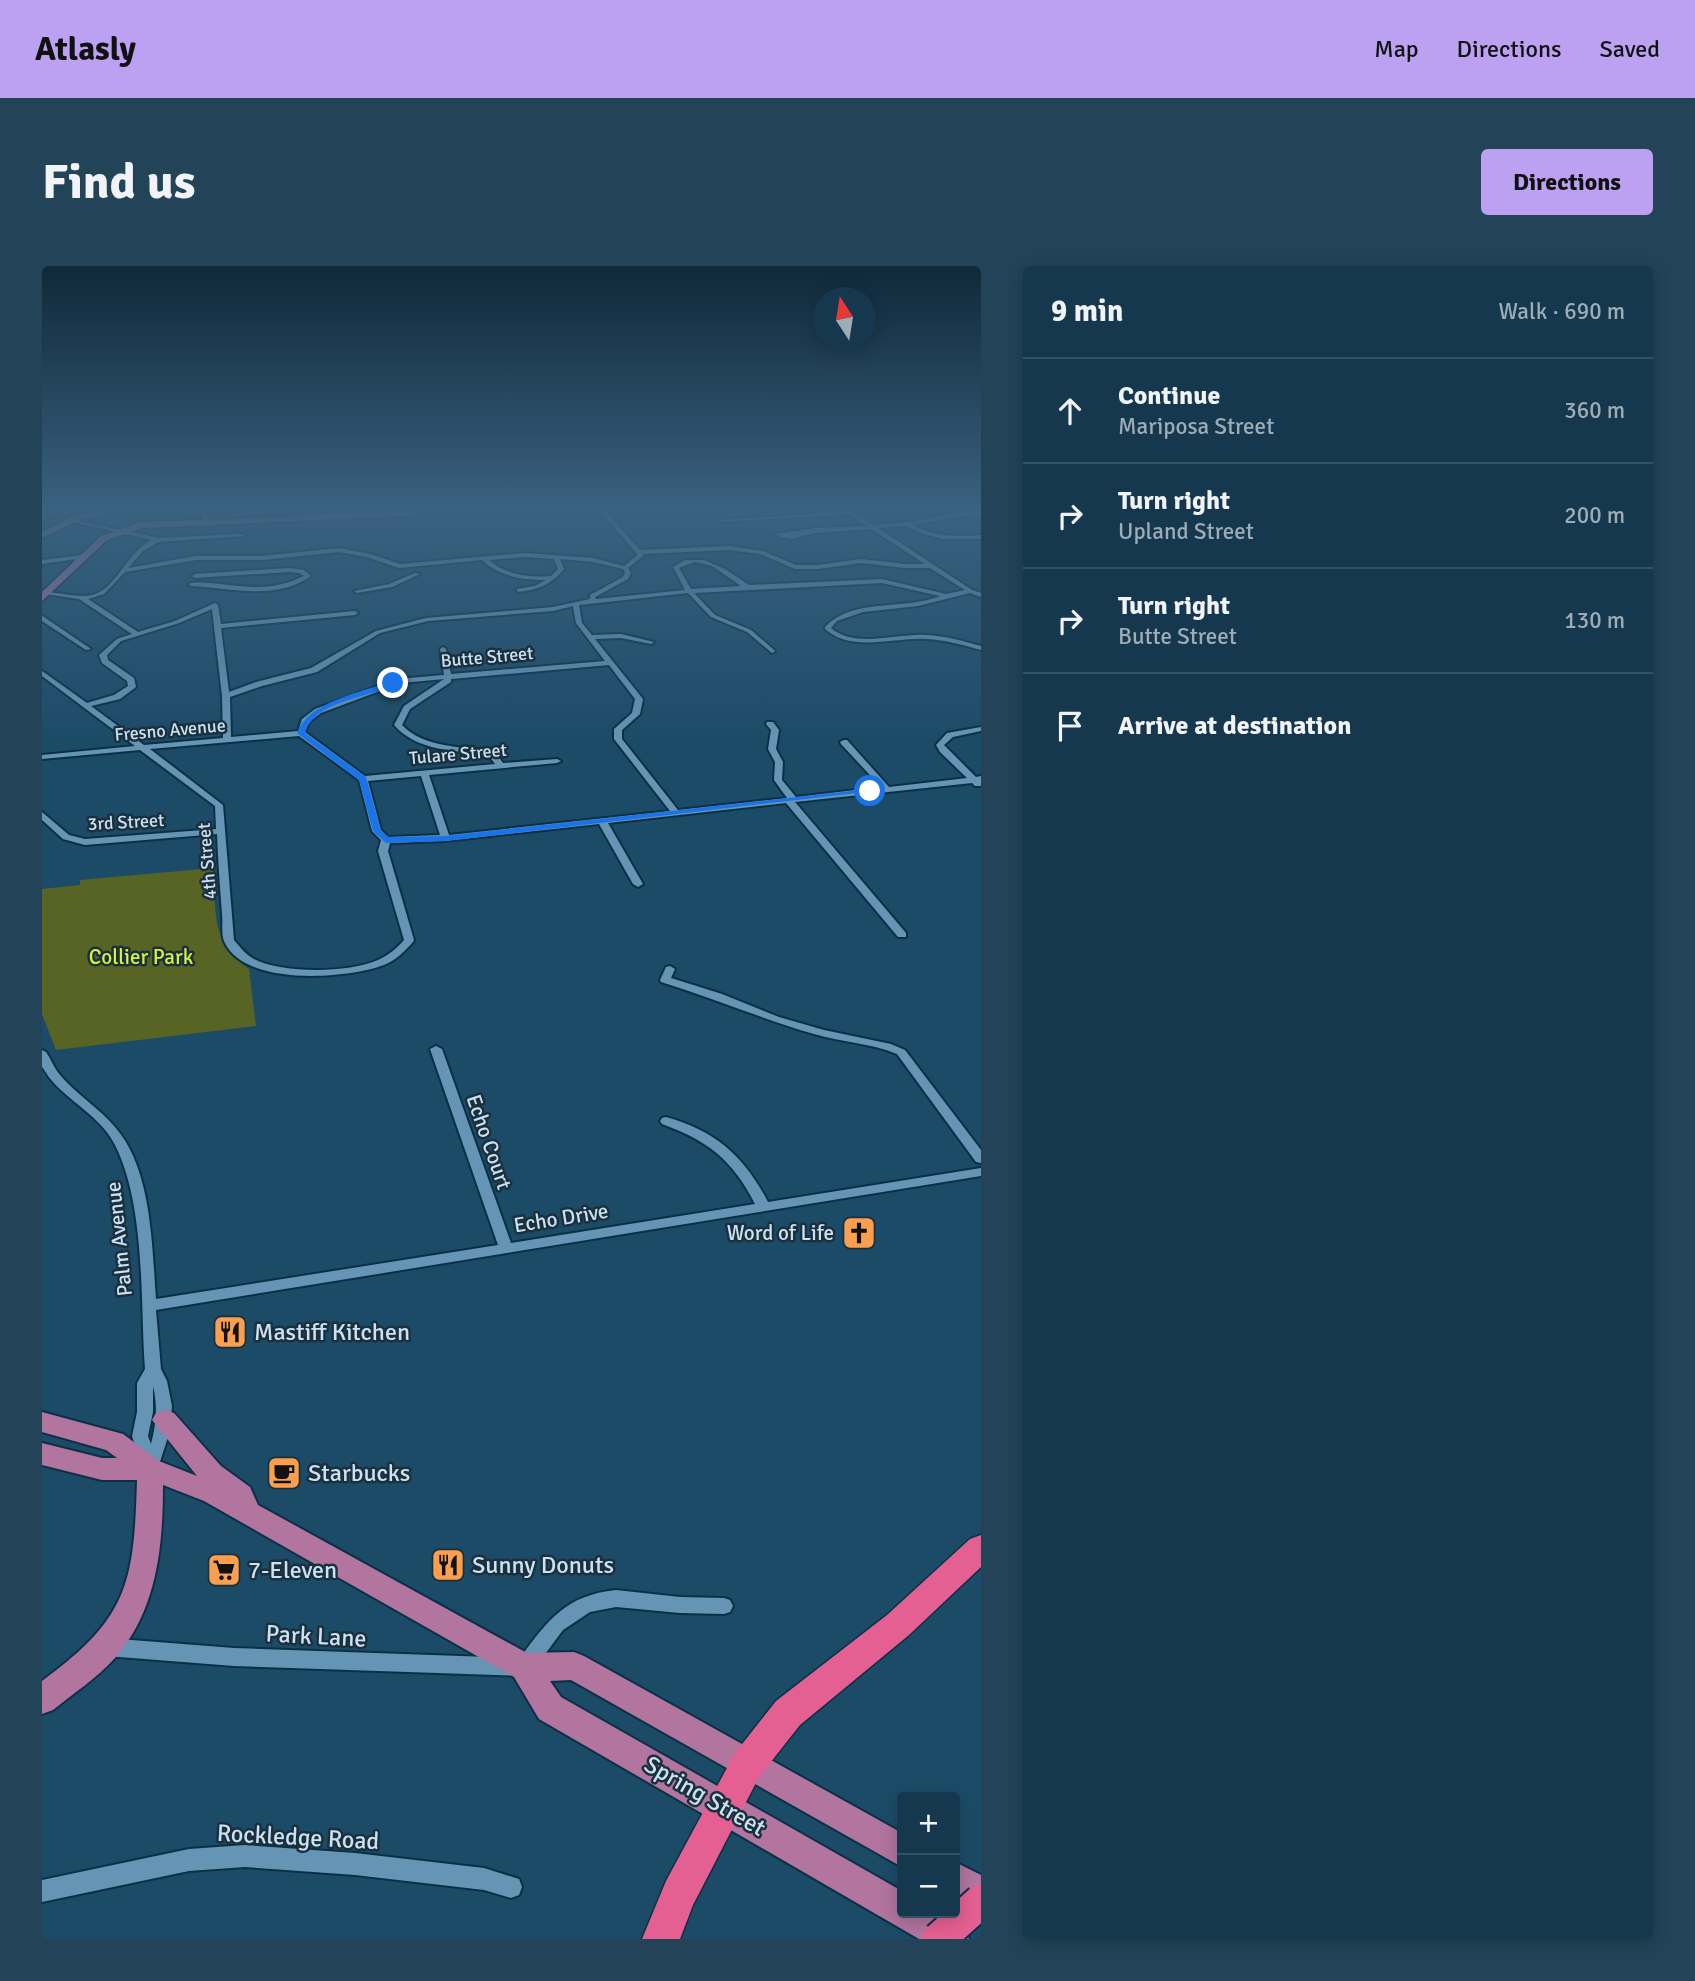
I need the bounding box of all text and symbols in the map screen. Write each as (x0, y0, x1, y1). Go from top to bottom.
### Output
text: Atlasly (35, 29, 136, 70)
text: Map (1374, 34, 1419, 64)
text: Directions (1457, 34, 1562, 64)
text: Saved (1600, 34, 1660, 64)
button: Directions (1481, 149, 1653, 215)
text: Find us (42, 152, 195, 212)
north arrow (813, 287, 876, 350)
text: 9 min (1051, 293, 1123, 330)
text: Walk · 690 m (1499, 297, 1625, 326)
text: Continue (1118, 380, 1220, 412)
icon: ahead (1051, 392, 1089, 430)
text: 360 m (1564, 396, 1625, 425)
text: Mariposa Street (1118, 412, 1274, 441)
text: Turn right (1118, 485, 1230, 517)
icon: right (1051, 497, 1089, 535)
text: 200 m (1564, 501, 1625, 530)
text: Upland Street (1118, 517, 1254, 546)
text: Turn right (1118, 590, 1230, 622)
icon: right (1051, 602, 1089, 640)
text: 130 m (1564, 606, 1625, 635)
text: Butte Street (1118, 622, 1237, 651)
street label: Butte Street (440, 642, 534, 672)
route end (377, 667, 408, 698)
icon: arrive (1051, 707, 1089, 745)
text: Arrive at destination (1118, 710, 1351, 742)
street label: Fresno Avenue (113, 714, 227, 746)
street label: Tulare Street (408, 739, 508, 769)
route start (854, 775, 885, 806)
street label: 3rd Street (87, 809, 165, 835)
street label: 4th Street (193, 822, 221, 900)
park label: Collier Park (89, 944, 194, 970)
street label: Echo Court (461, 1091, 517, 1193)
street label: Palm Avenue (100, 1180, 138, 1298)
street label: Echo Drive (512, 1198, 610, 1238)
church icon: Word of Life (840, 1214, 878, 1252)
place label: Word of Life (727, 1220, 834, 1246)
restaurant icon: Mastiff Kitchen (211, 1313, 249, 1351)
place label: Mastiff Kitchen (254, 1317, 410, 1347)
cafe icon: Starbucks (265, 1454, 303, 1492)
place label: Starbucks (308, 1458, 410, 1488)
restaurant icon: Sunny Donuts (429, 1546, 467, 1584)
place label: Sunny Donuts (472, 1550, 614, 1580)
supermarket icon: 7-Eleven (205, 1551, 243, 1589)
place label: 7-Eleven (248, 1555, 337, 1585)
street label: Park Lane (265, 1618, 367, 1654)
street label: Spring Street (639, 1749, 771, 1843)
map controls (897, 1792, 960, 1918)
button: + (897, 1792, 960, 1855)
street label: Rockledge Road (216, 1818, 380, 1856)
button: − (897, 1855, 960, 1918)

